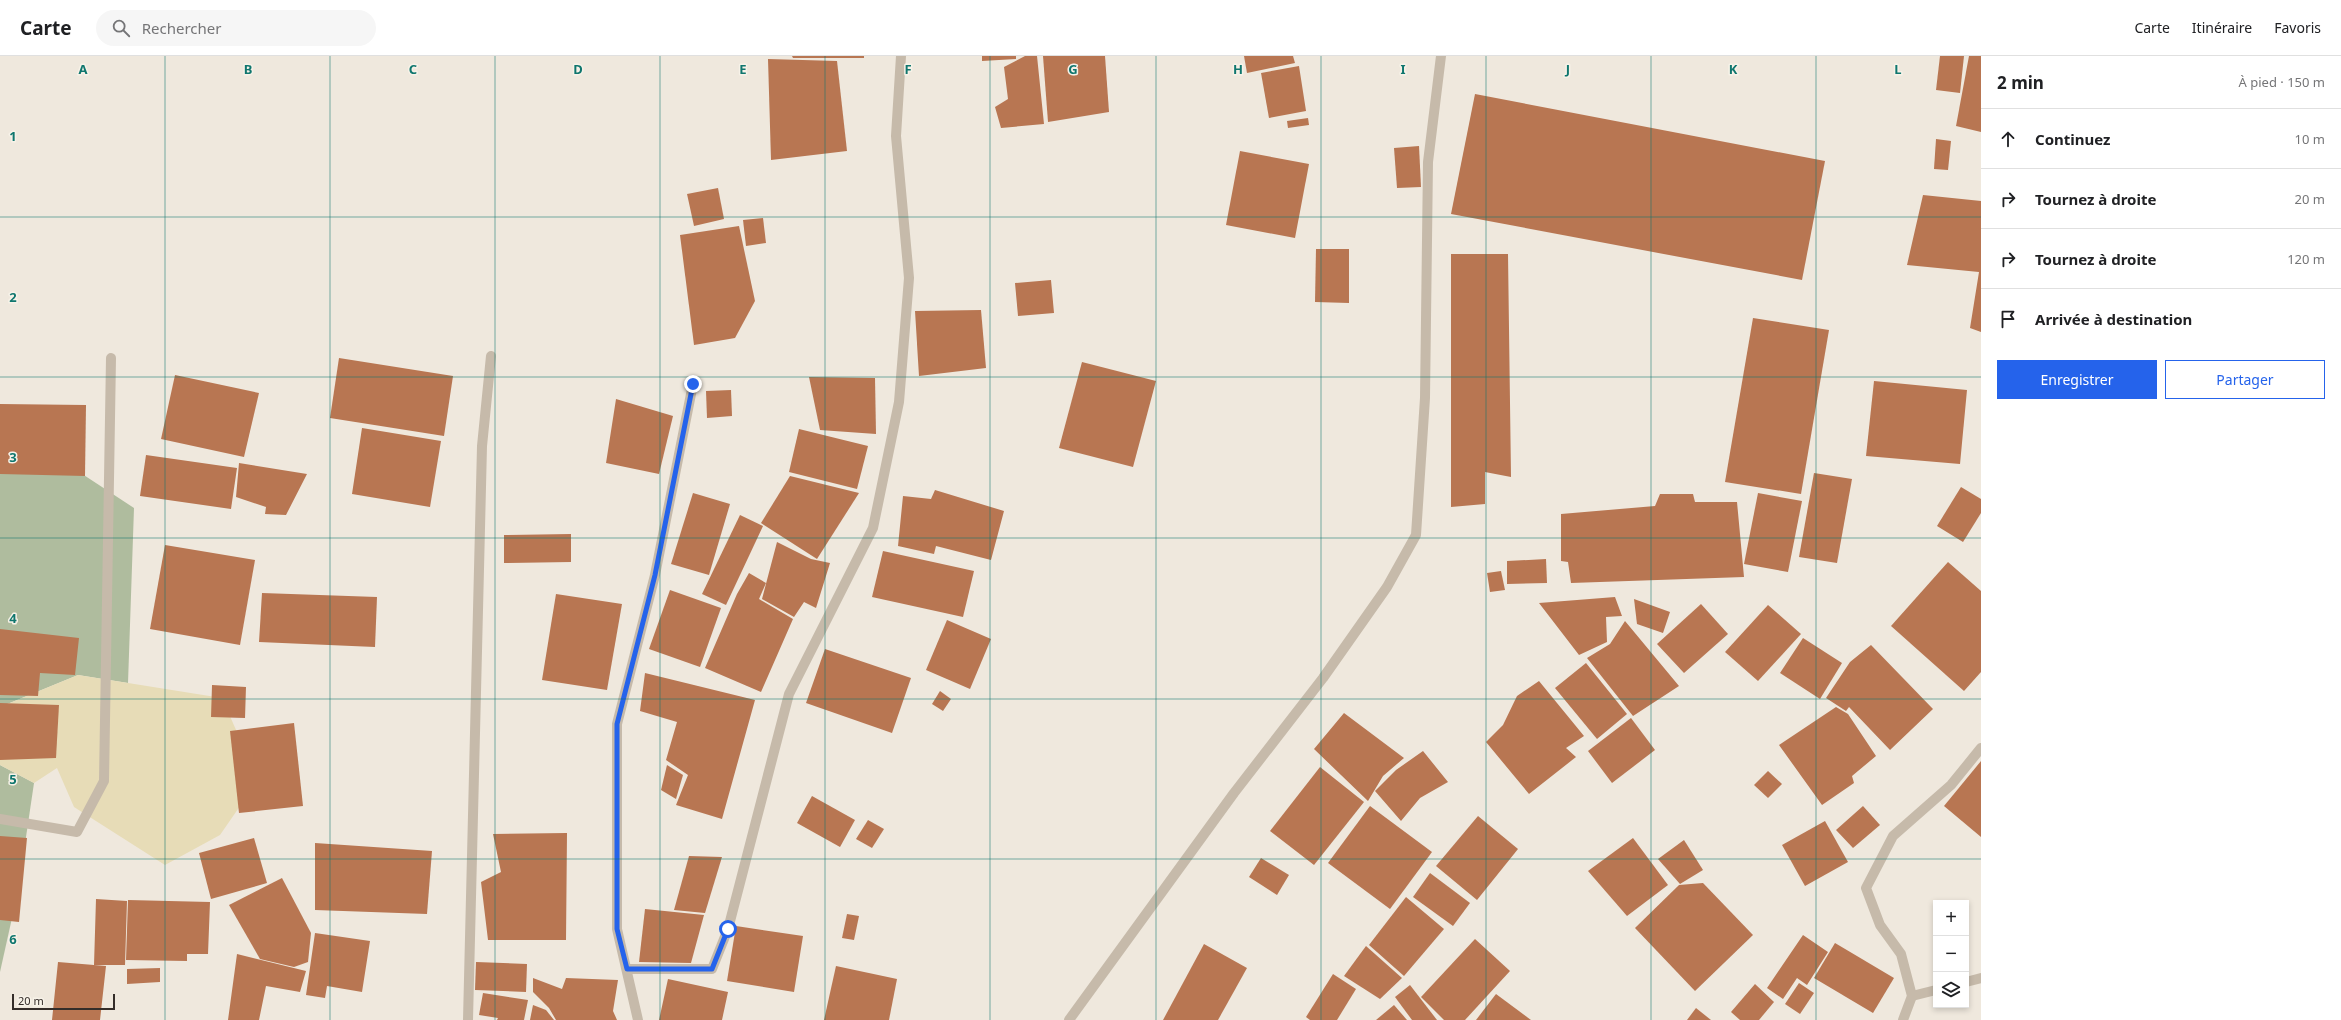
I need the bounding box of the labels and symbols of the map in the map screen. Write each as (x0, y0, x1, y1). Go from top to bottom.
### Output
text: A (79, 60, 88, 78)
text: B (244, 60, 252, 78)
text: C (409, 60, 417, 78)
text: D (573, 60, 583, 78)
text: E (739, 60, 747, 78)
text: F (904, 60, 912, 78)
text: G (1068, 60, 1078, 78)
text: H (1233, 60, 1243, 78)
text: I (1400, 60, 1406, 78)
text: J (1565, 60, 1570, 78)
text: K (1729, 60, 1738, 78)
text: L (1894, 60, 1902, 78)
text: 1 (9, 127, 17, 145)
text: 2 (9, 288, 17, 306)
route end (684, 375, 702, 393)
text: 3 (9, 448, 17, 466)
text: 4 (9, 609, 17, 627)
text: 5 (9, 770, 17, 788)
route start (719, 920, 737, 938)
text: 6 (9, 930, 17, 948)
scale bar (12, 992, 115, 1011)

